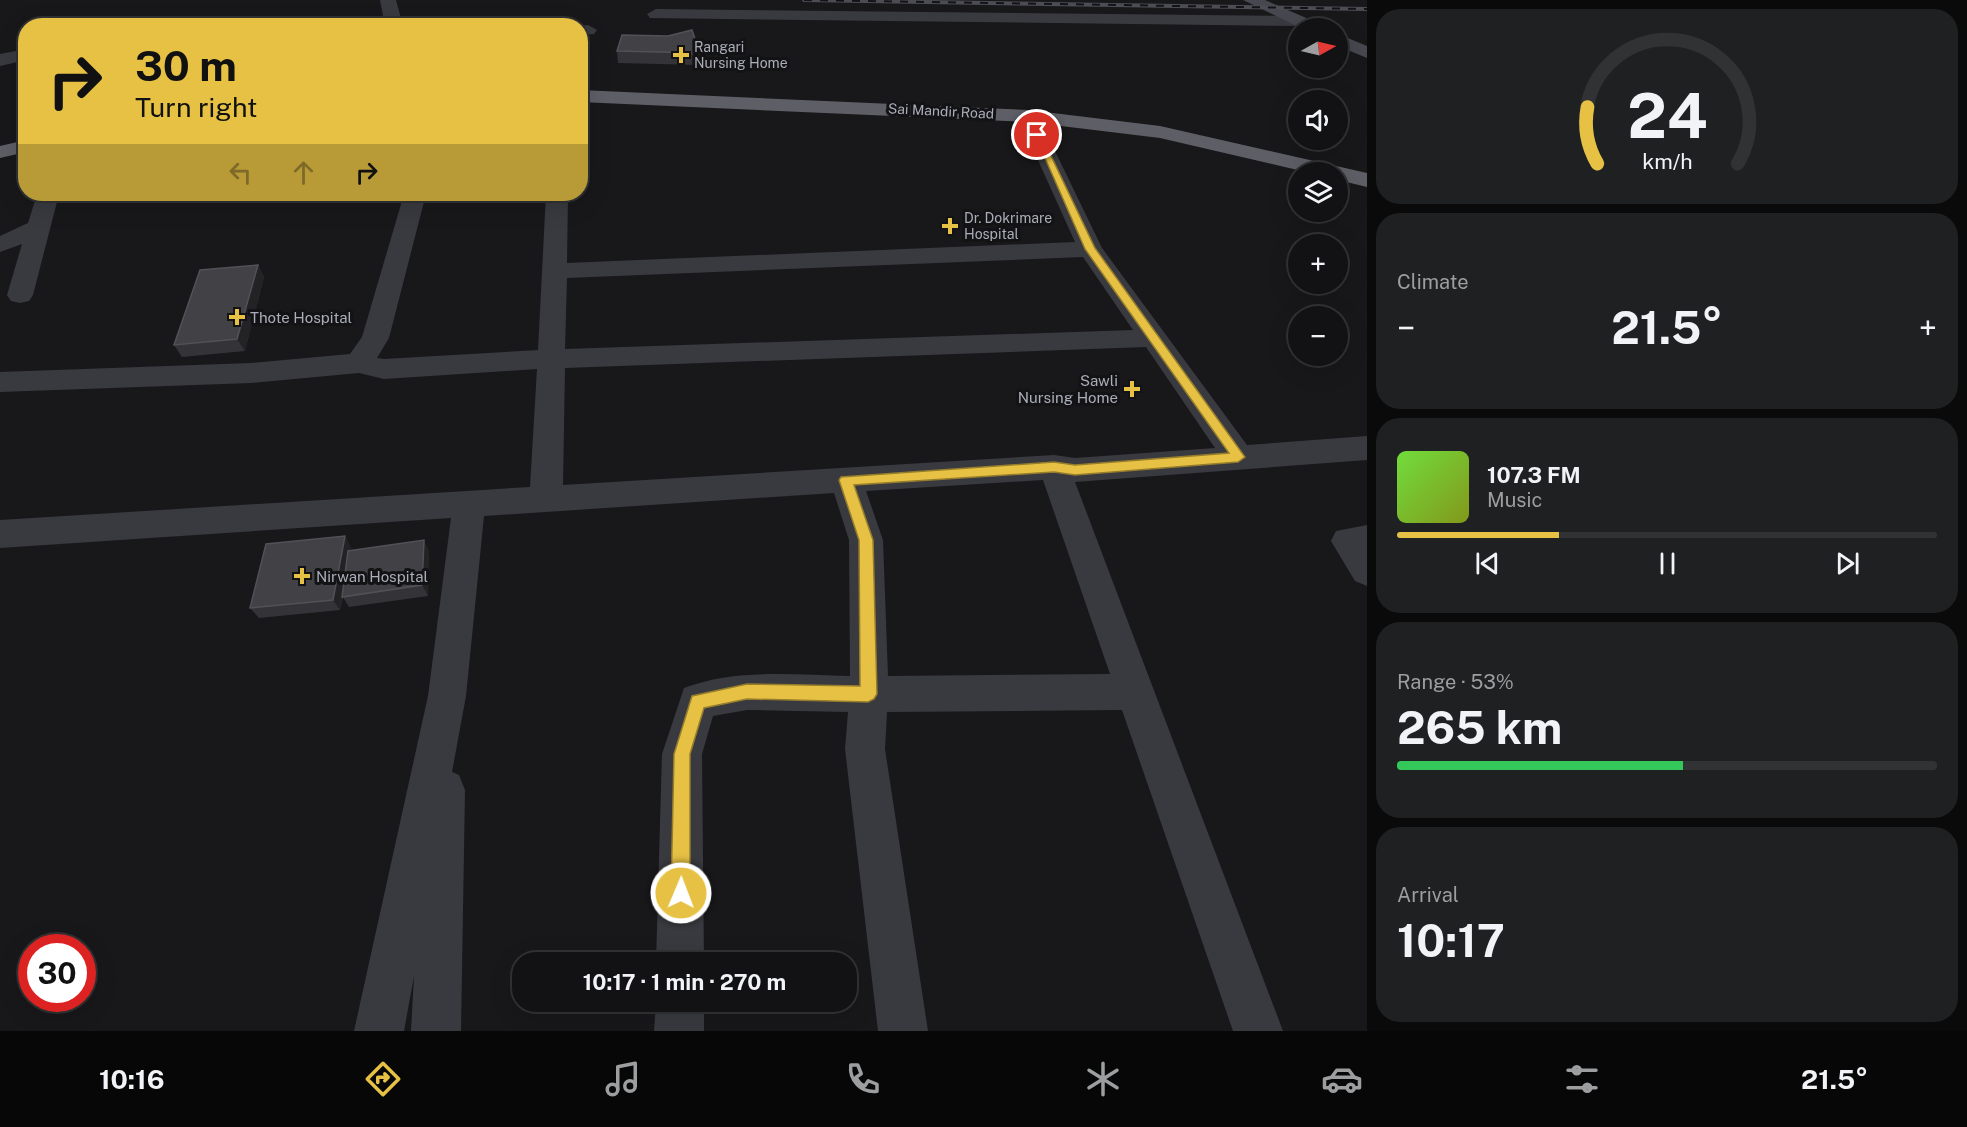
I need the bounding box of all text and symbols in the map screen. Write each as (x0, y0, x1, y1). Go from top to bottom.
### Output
north arrow (1288, 18, 1348, 78)
map controls (1288, 18, 1348, 366)
place label: Rangari Nursing Home (694, 39, 788, 71)
text: 30 m (135, 41, 237, 90)
icon: right (36, 42, 114, 120)
marker: Rangari Nursing Home (672, 46, 690, 64)
text: 24 (1627, 79, 1707, 152)
button: sound (1288, 90, 1348, 150)
text: Turn right (135, 91, 258, 123)
street label: Sai Mandir Road (888, 100, 994, 122)
pin (1011, 109, 1062, 160)
icon: arrive (1020, 118, 1053, 151)
text: km/h (1642, 149, 1692, 174)
icon: left (224, 156, 257, 189)
icon: ahead (287, 156, 320, 189)
icon: right (350, 156, 383, 189)
button: layers (1288, 162, 1348, 222)
place label: Dr. Dokrimare Hospital (964, 210, 1052, 242)
marker: Dr. Dokrimare Hospital (941, 217, 959, 235)
button: + (1288, 234, 1348, 294)
text: Climate (1397, 270, 1469, 294)
text: 21.5° (1611, 301, 1723, 354)
button: − (1288, 306, 1348, 366)
marker: Thote Hospital (228, 308, 246, 326)
place label: Thote Hospital (250, 309, 352, 326)
text: − (1397, 309, 1415, 347)
text: + (1919, 309, 1937, 347)
place label: Sawli Nursing Home (1018, 372, 1118, 406)
marker: Sawli Nursing Home (1123, 380, 1141, 398)
text: 107.3 FM (1487, 462, 1581, 488)
text: Music (1487, 488, 1542, 512)
icon: previous (1471, 547, 1504, 580)
icon: pause (1651, 547, 1684, 580)
icon: next (1831, 547, 1864, 580)
marker: Nirwan Hospital (293, 567, 311, 585)
place label: Nirwan Hospital (316, 568, 428, 585)
text: Range · 53% (1397, 670, 1514, 694)
text: 265 km (1397, 701, 1562, 754)
position arrow (649, 861, 713, 925)
text: Arrival (1397, 883, 1459, 907)
text: 10:17 (1397, 914, 1505, 967)
speed limit sign: 30 (18, 934, 96, 1012)
text: 10:17 · 1 min · 270 m (583, 969, 786, 995)
icon: directions (362, 1058, 404, 1100)
icon: music (602, 1058, 644, 1100)
icon: phone (842, 1058, 884, 1100)
icon: climate (1082, 1058, 1124, 1100)
icon: car (1321, 1058, 1363, 1100)
icon: filters (1561, 1058, 1603, 1100)
text: 10:16 (99, 1063, 165, 1095)
text: 21.5° (1801, 1063, 1868, 1095)

